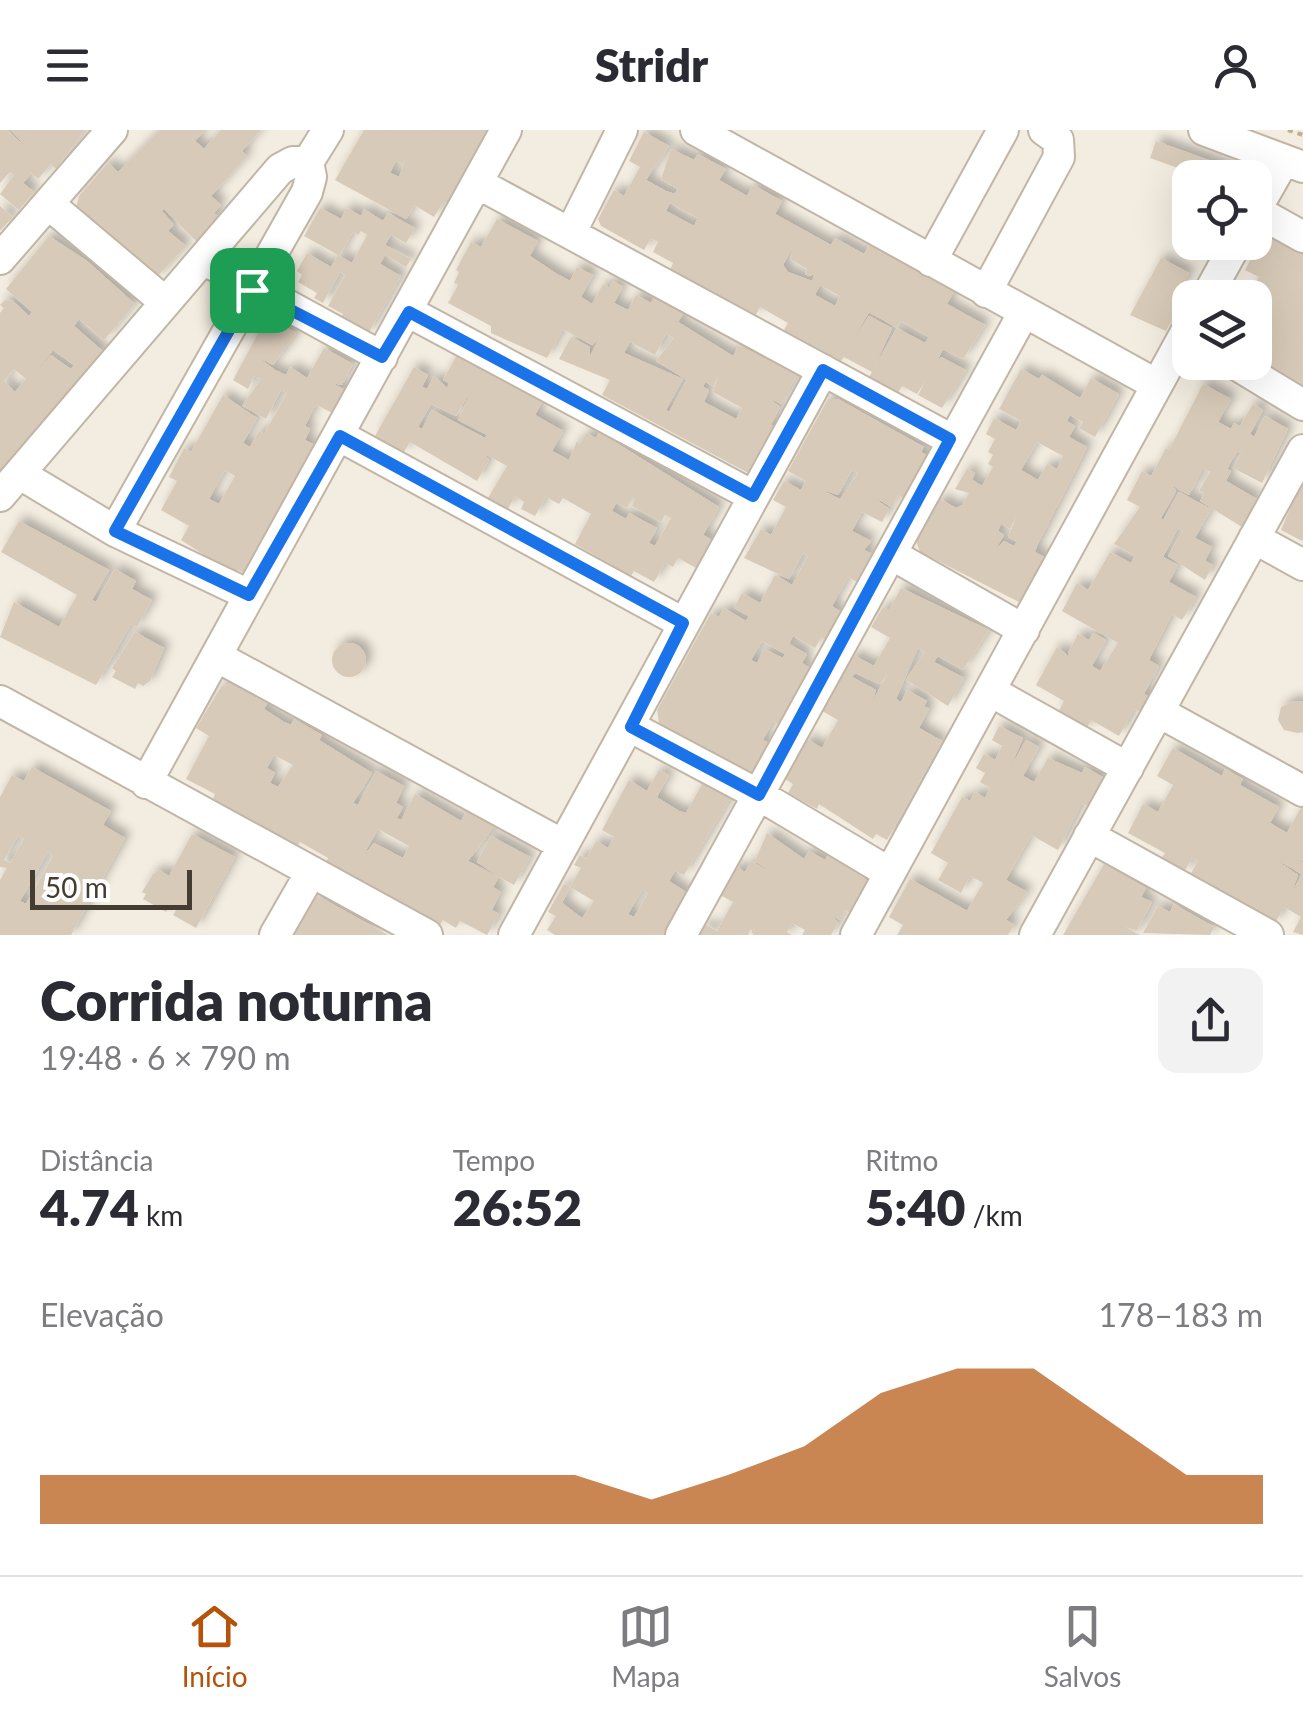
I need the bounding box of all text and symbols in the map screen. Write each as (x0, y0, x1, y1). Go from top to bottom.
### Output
icon: menu (40, 38, 95, 93)
text: Stridr (595, 38, 708, 92)
icon: person (1208, 38, 1263, 93)
map controls (1172, 160, 1272, 380)
button: locate (1172, 160, 1272, 260)
pin (210, 248, 295, 333)
icon: arrive (225, 263, 280, 318)
button: layers (1172, 280, 1272, 380)
scale bar (30, 865, 192, 910)
text: 50 m (45, 870, 108, 904)
text: Corrida noturna (40, 967, 433, 1033)
button: share (1158, 968, 1263, 1073)
text: 19:48 · 6 × 790 m (40, 1038, 291, 1077)
text: Distância (40, 1143, 153, 1177)
text: Tempo (453, 1143, 535, 1177)
text: Ritmo (865, 1143, 938, 1177)
text: 4.74 (40, 1177, 139, 1237)
text: 26:52 (453, 1177, 582, 1237)
text: 5:40 (865, 1177, 966, 1237)
text: km (139, 1198, 183, 1232)
text: /km (966, 1198, 1023, 1232)
text: Elevação (40, 1295, 164, 1334)
text: 178–183 m (1099, 1295, 1263, 1334)
tab: Início (182, 1599, 248, 1693)
tab: Mapa (611, 1599, 680, 1693)
tab: Salvos (1044, 1599, 1121, 1693)

